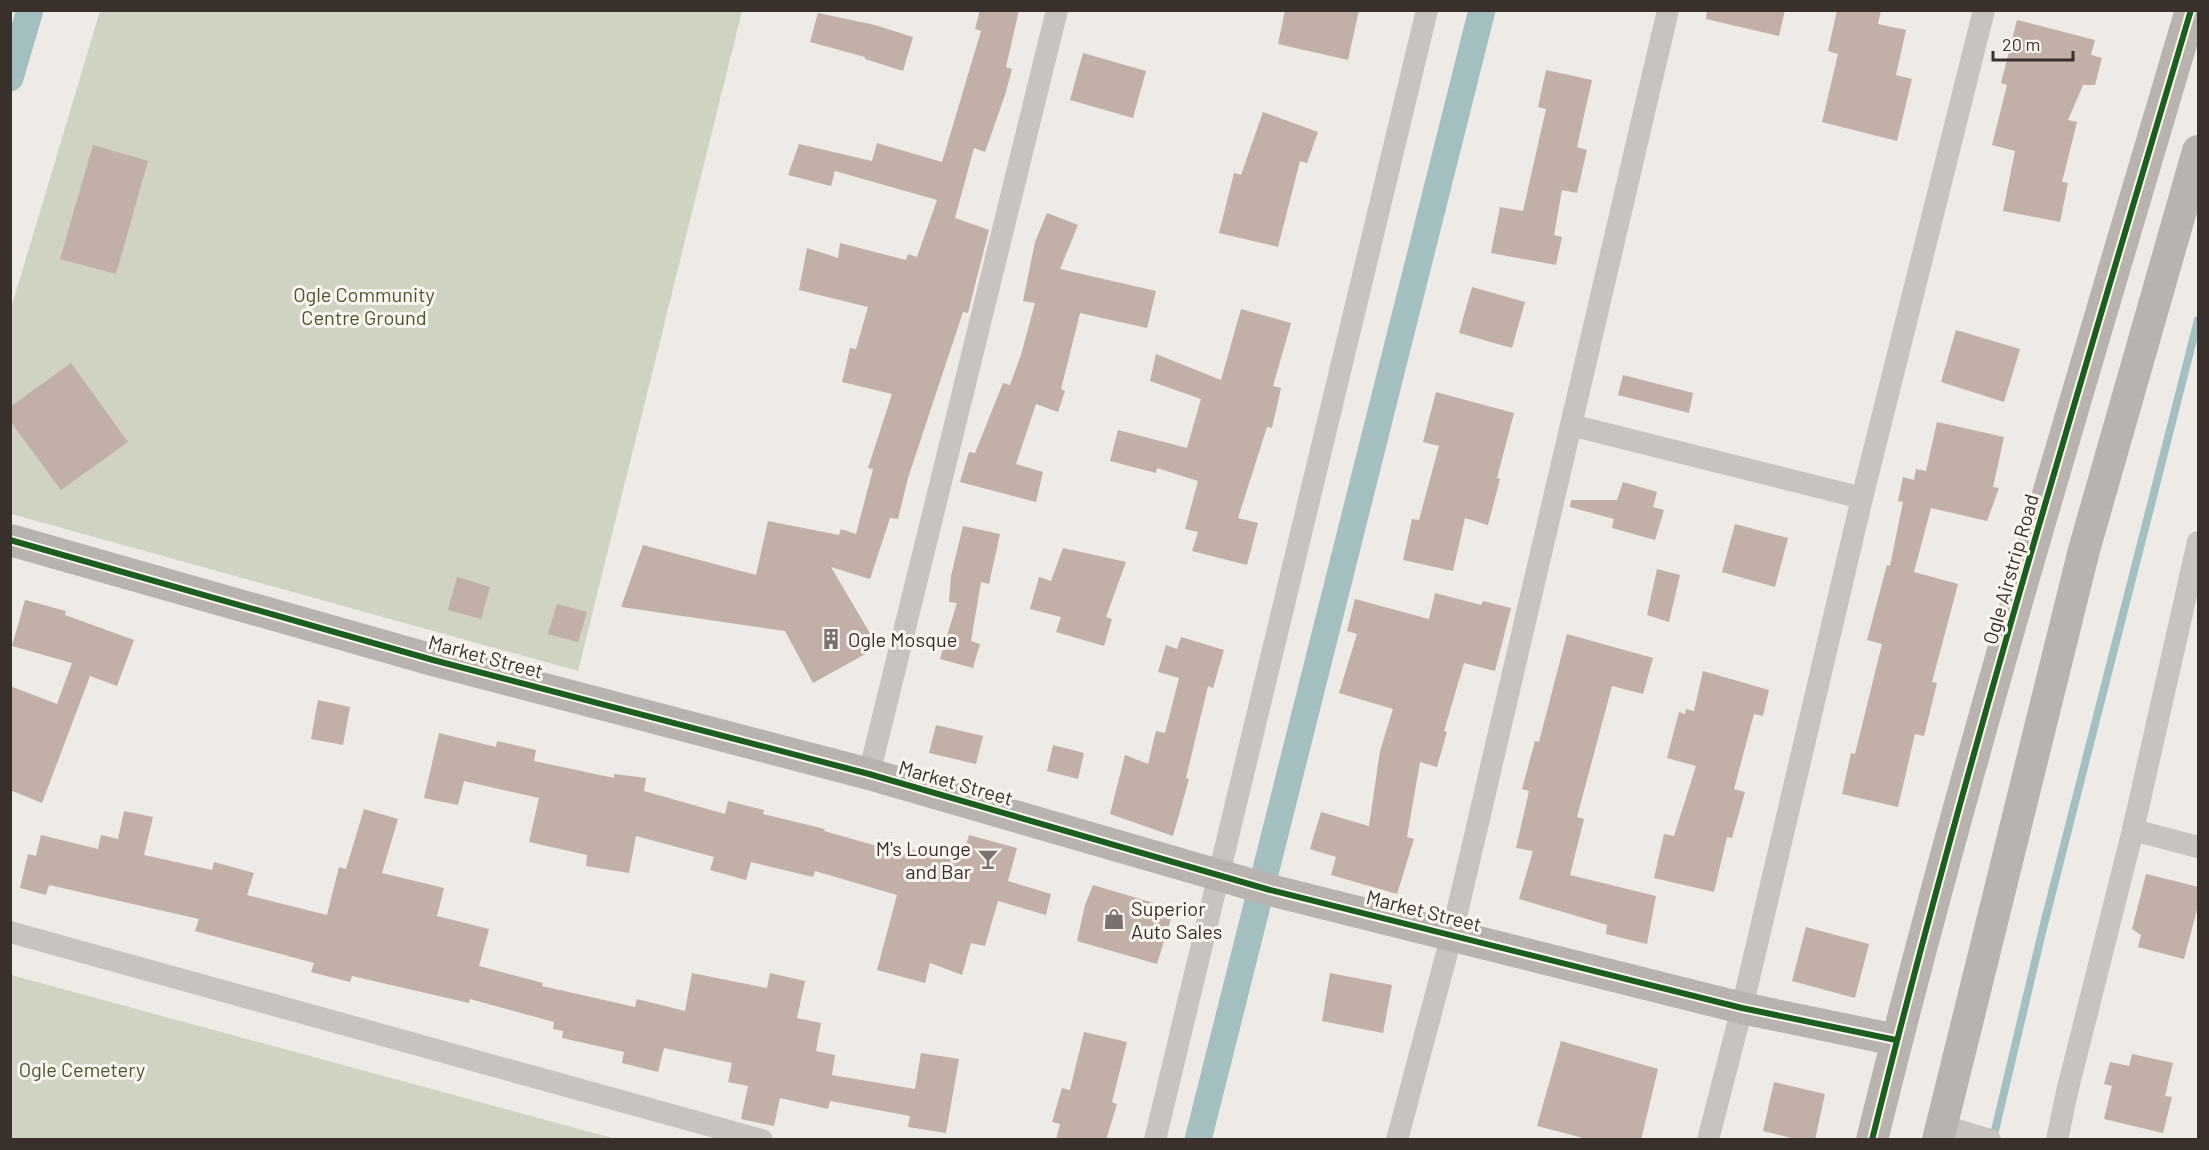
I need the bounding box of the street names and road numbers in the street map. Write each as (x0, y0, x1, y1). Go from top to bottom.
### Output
street label: Ogle Airstrip Road (1977, 491, 2043, 647)
street label: Market Street (426, 629, 546, 683)
street label: Market Street (896, 754, 1016, 810)
street label: Market Street (1364, 884, 1484, 936)

